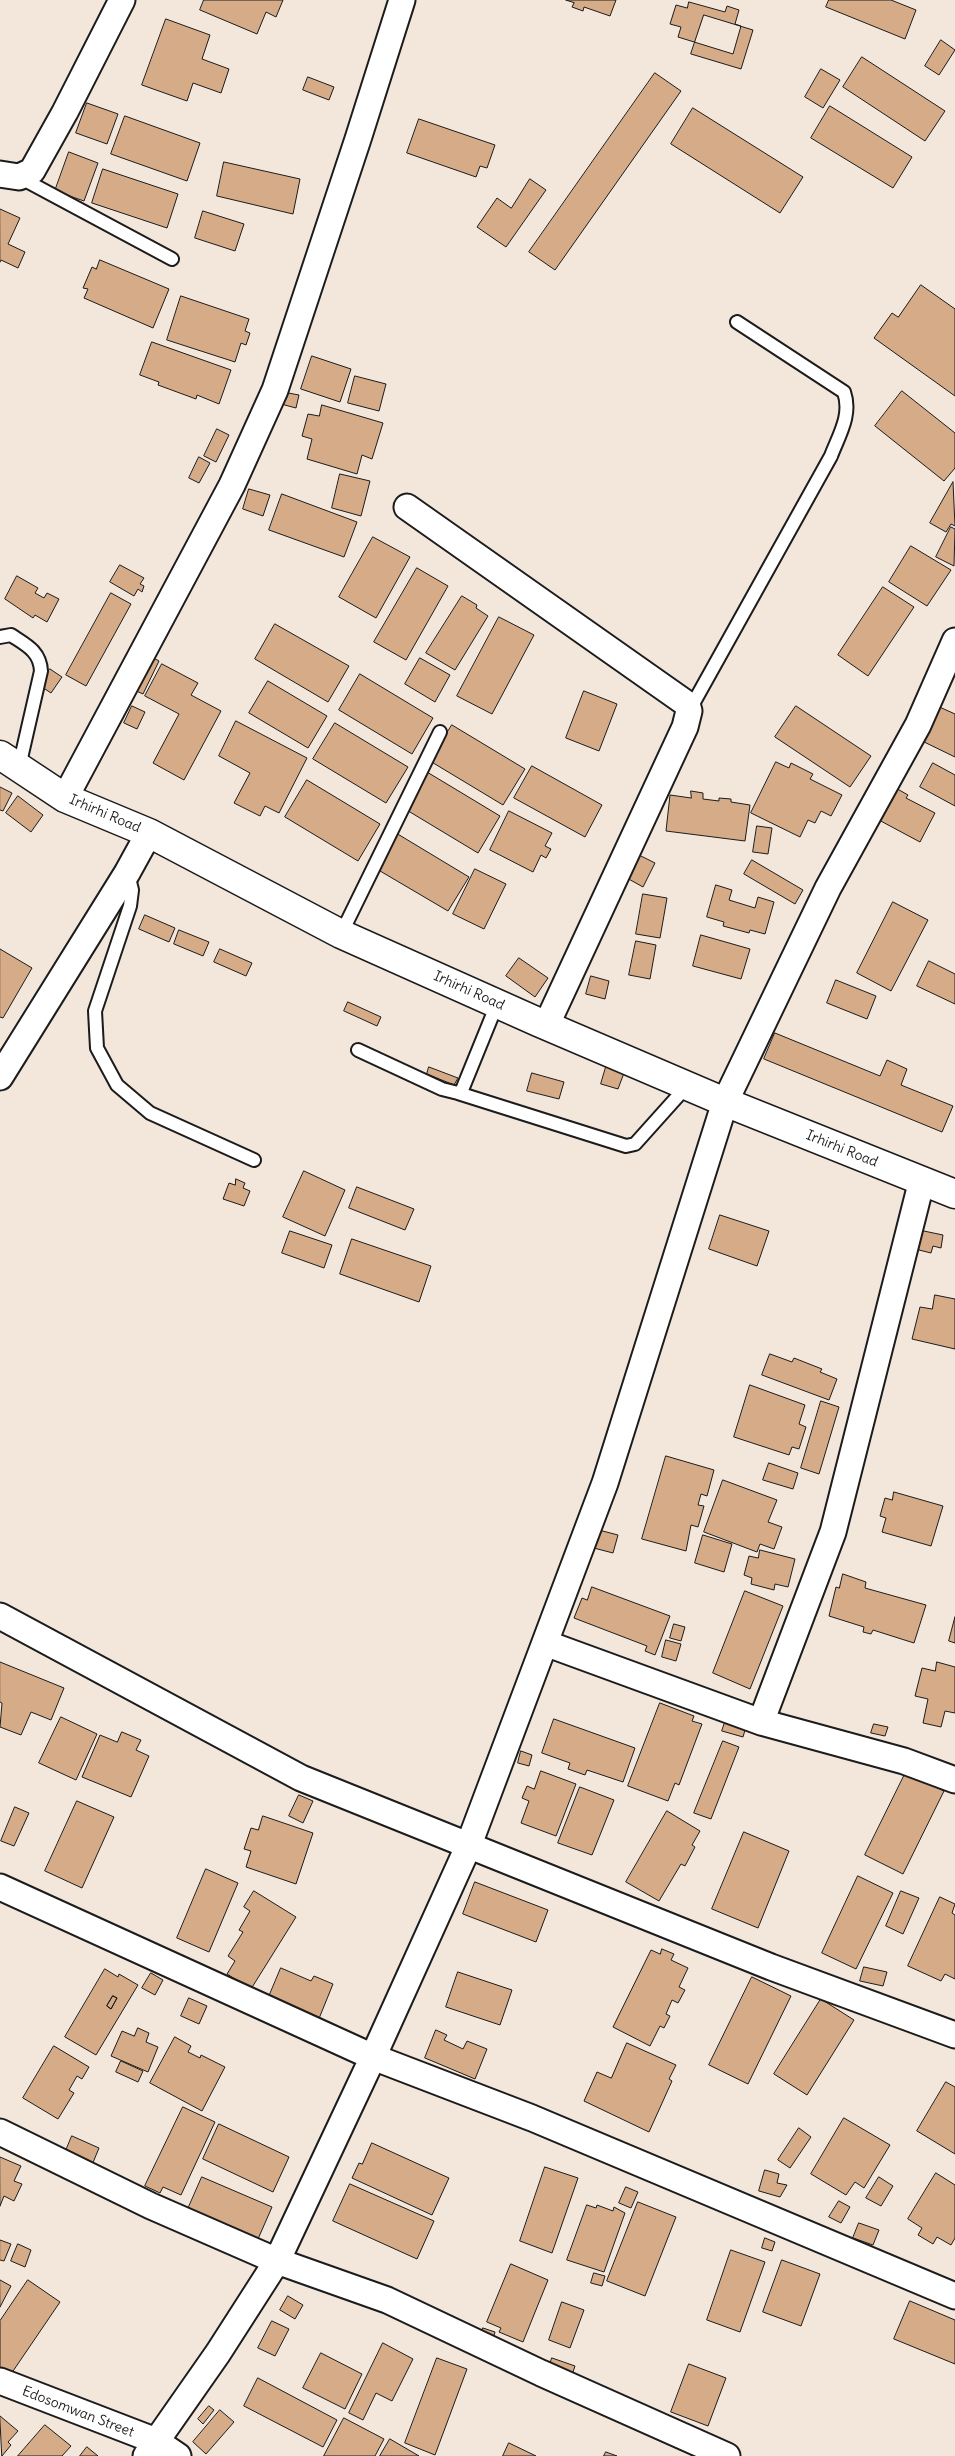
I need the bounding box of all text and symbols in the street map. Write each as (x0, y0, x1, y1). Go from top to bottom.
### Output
street label: Irhirhi Road (67, 791, 143, 837)
street label: Irhirhi Road (431, 968, 507, 1014)
street label: Irhirhi Road (804, 1127, 880, 1171)
street label: Edosomwan Street (20, 2383, 136, 2441)

